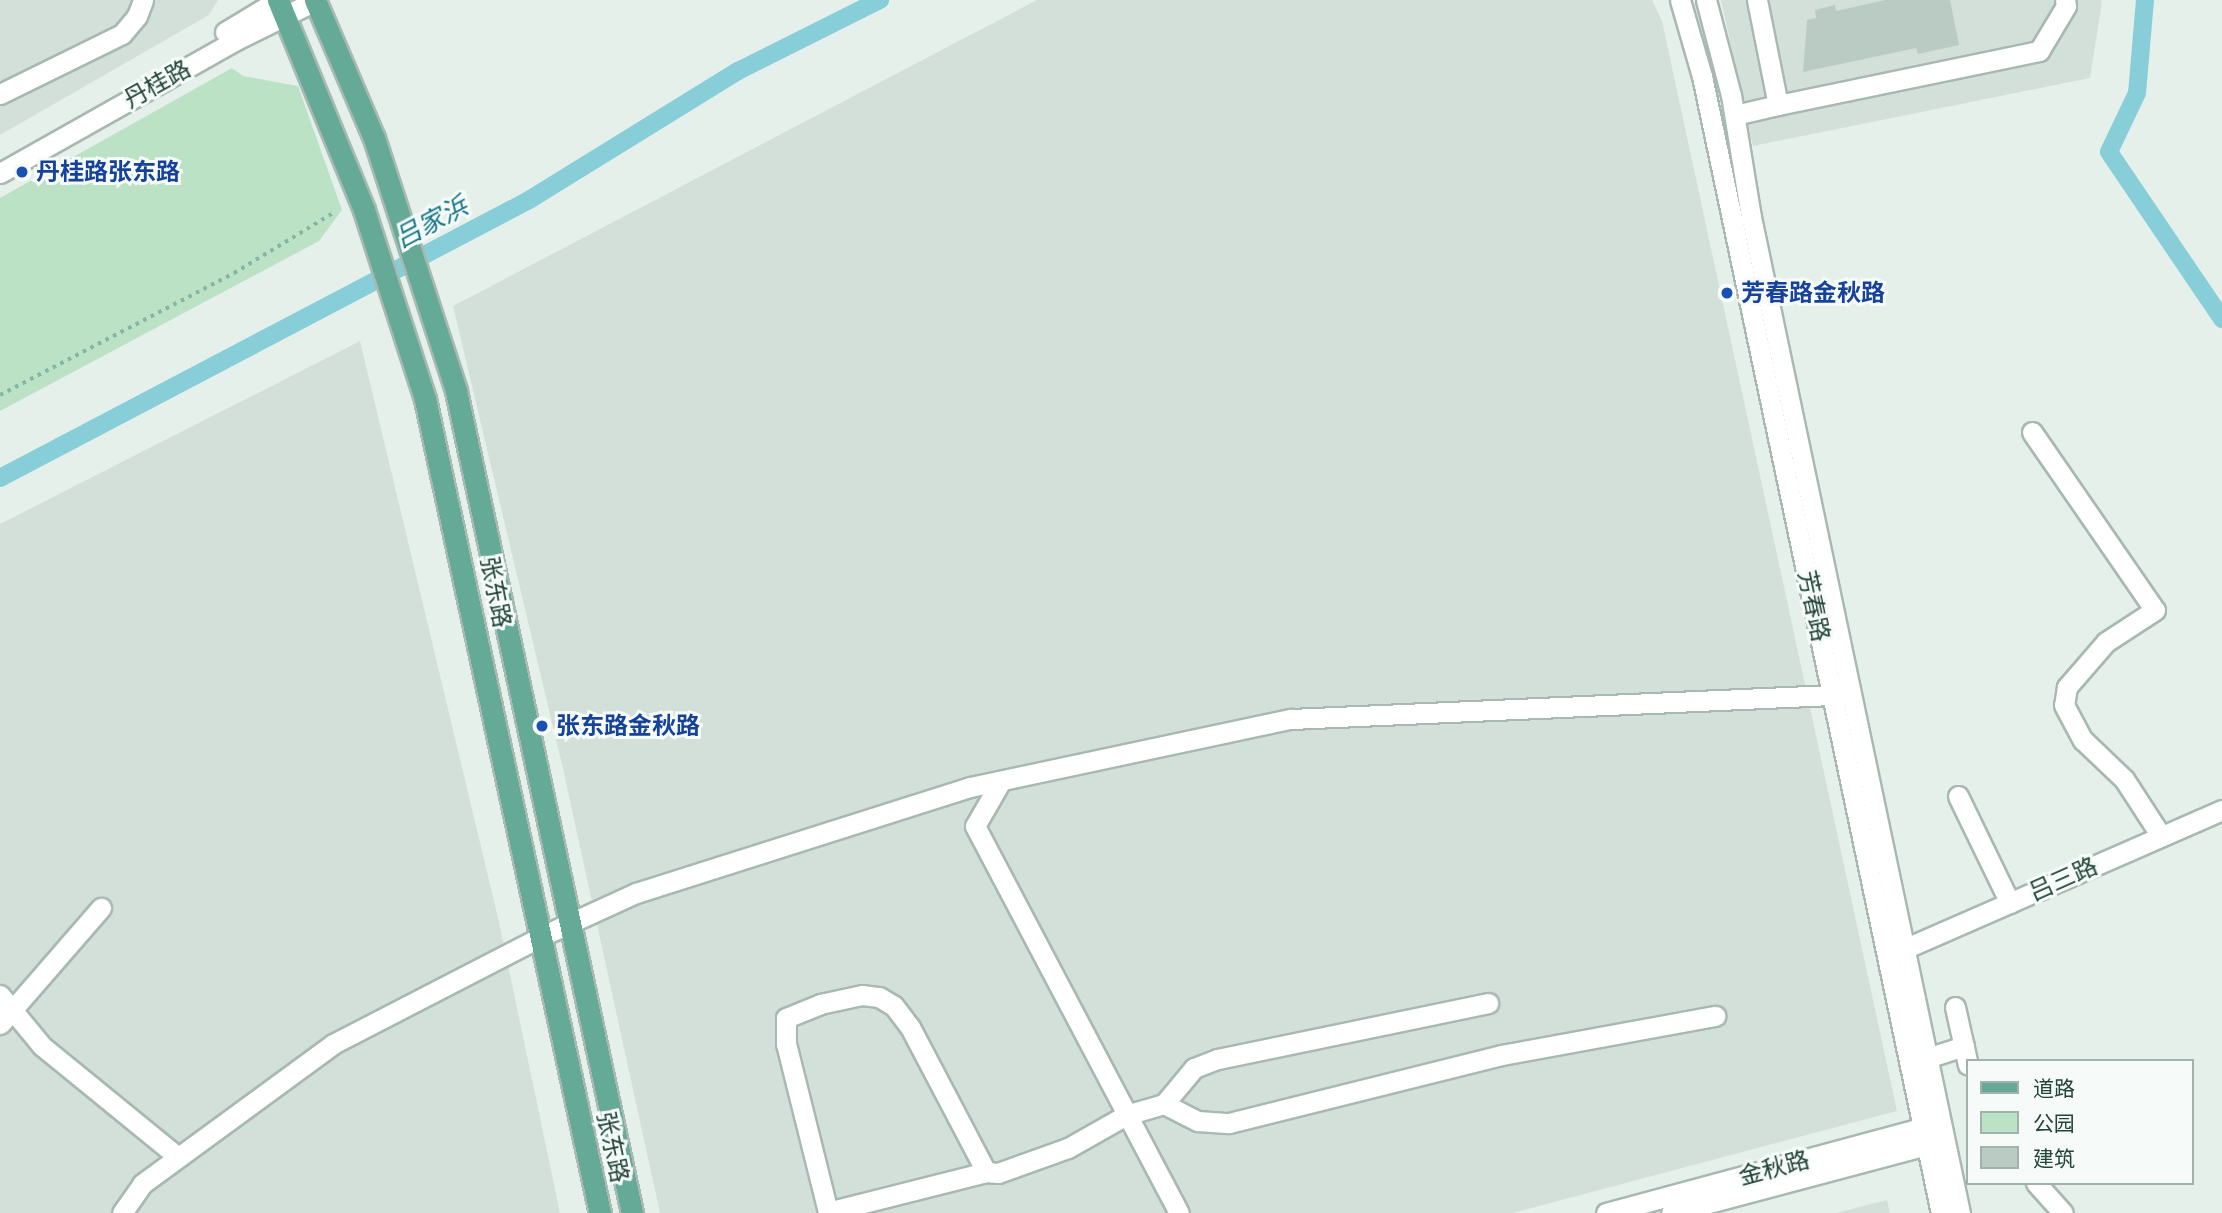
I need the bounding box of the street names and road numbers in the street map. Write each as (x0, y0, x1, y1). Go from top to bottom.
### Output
street label: 丹桂路 (119, 54, 195, 114)
street label: 张东路 (475, 554, 517, 630)
street label: 芳春路 (1792, 568, 1836, 644)
street label: 吕三路 (2024, 851, 2102, 907)
street label: 张东路 (591, 1109, 635, 1185)
street label: 金秋路 (1735, 1145, 1813, 1191)

